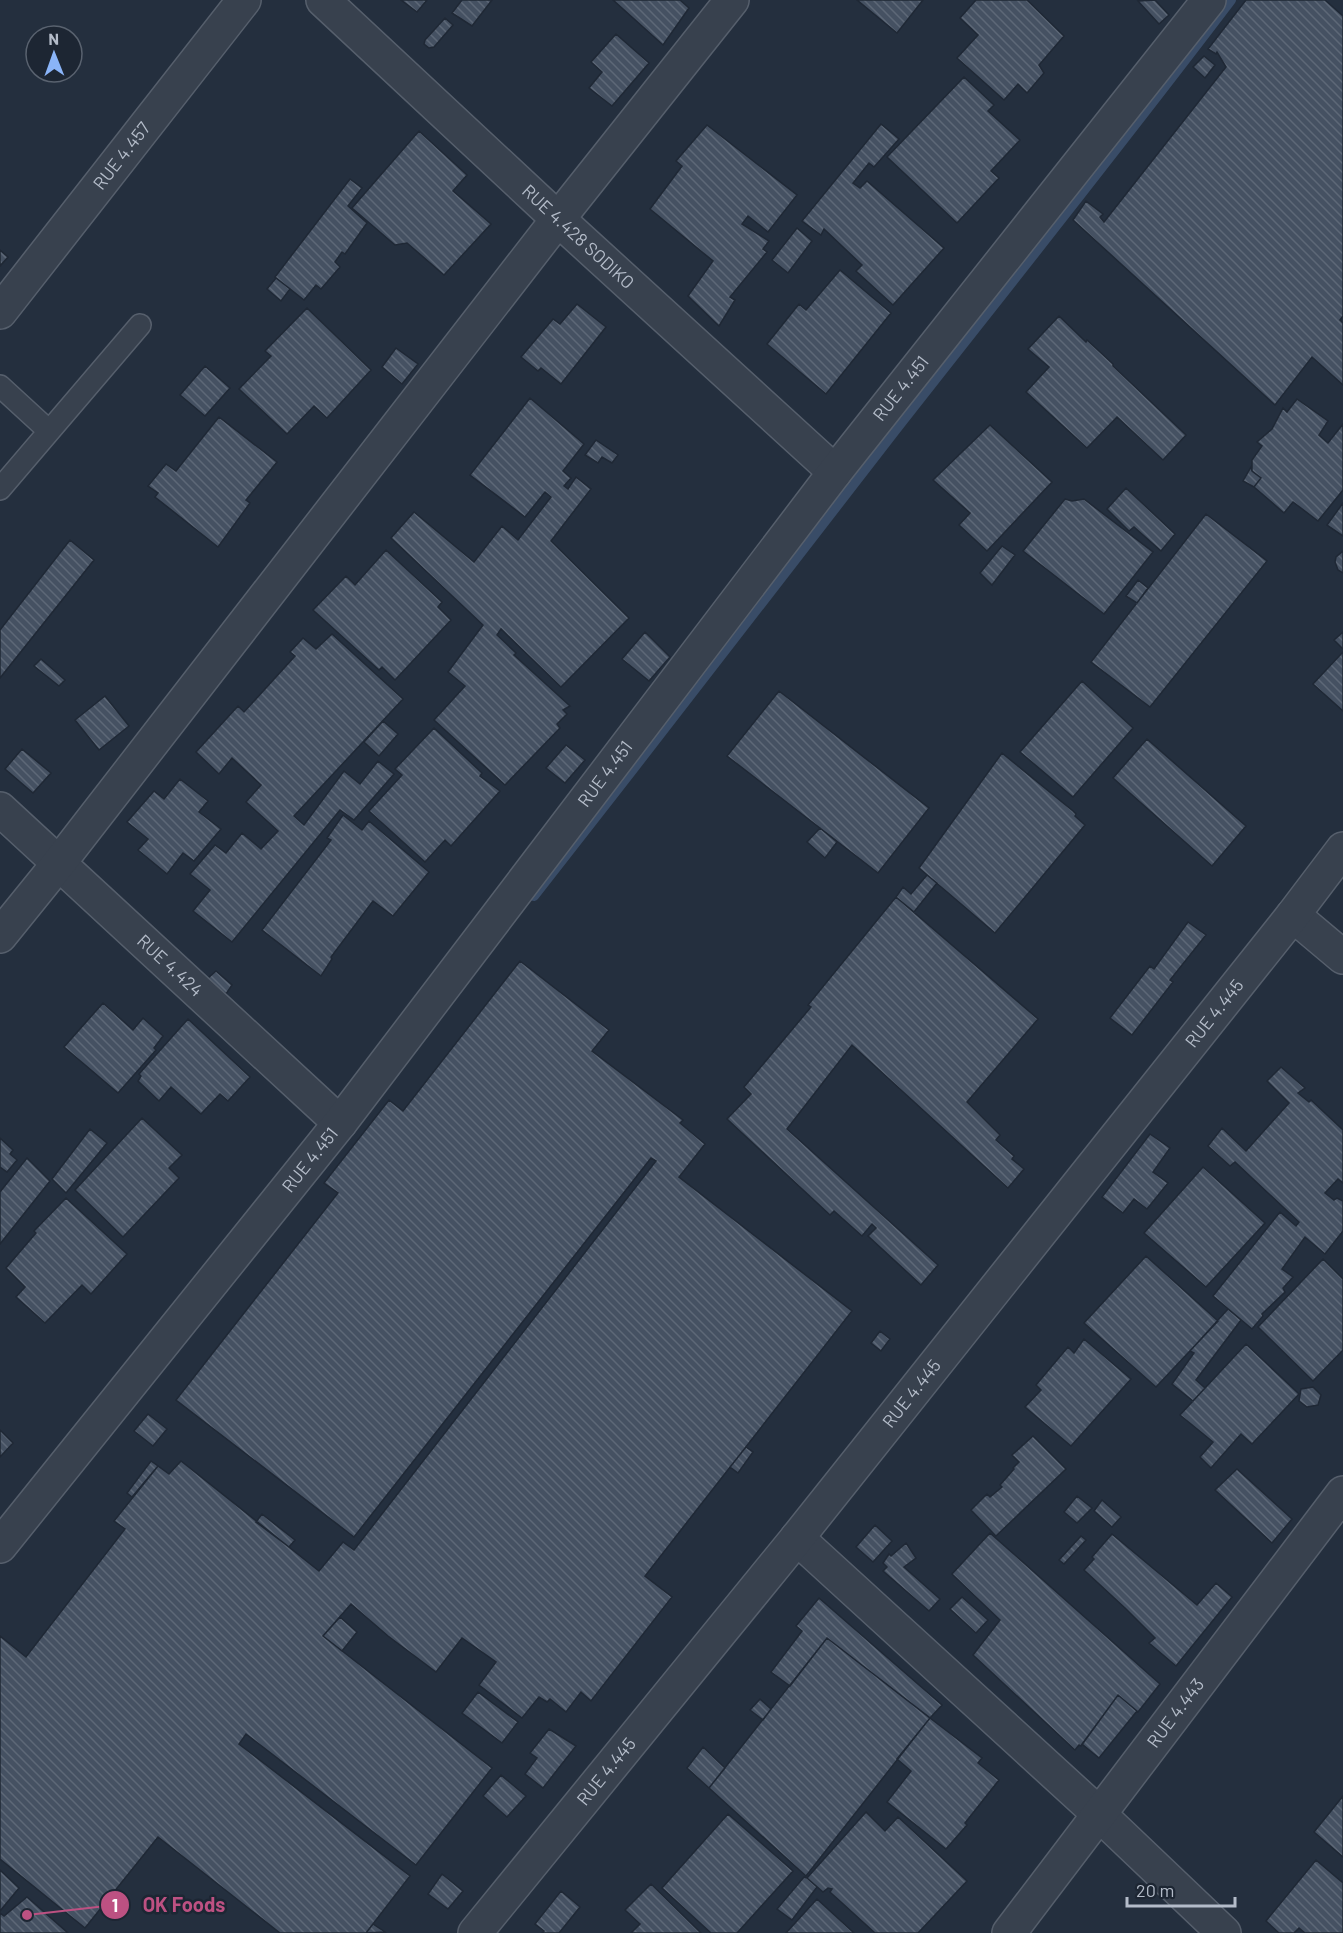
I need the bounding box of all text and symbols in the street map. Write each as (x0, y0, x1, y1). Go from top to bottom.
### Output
north arrow (24, 24, 84, 84)
text: N (48, 29, 59, 48)
street label: RUE 4.457 (88, 117, 155, 194)
street label: RUE 4.428 SODIKO (518, 179, 639, 293)
street label: RUE 4.451 (868, 351, 933, 425)
street label: RUE 4.451 (572, 736, 637, 811)
street label: RUE 4.424 (133, 929, 208, 1001)
street label: RUE 4.445 (1180, 974, 1248, 1052)
street label: RUE 4.451 (277, 1123, 342, 1197)
street label: RUE 4.445 (877, 1354, 945, 1432)
street label: RUE 4.443 (1142, 1674, 1208, 1752)
street label: RUE 4.445 (571, 1733, 640, 1810)
scale bar (1127, 1870, 1235, 1908)
text: 20 m (1136, 1879, 1174, 1901)
callout: OK Foods (100, 1886, 237, 1924)
text: OK Foods (143, 1892, 225, 1916)
text: 1 (112, 1894, 118, 1916)

